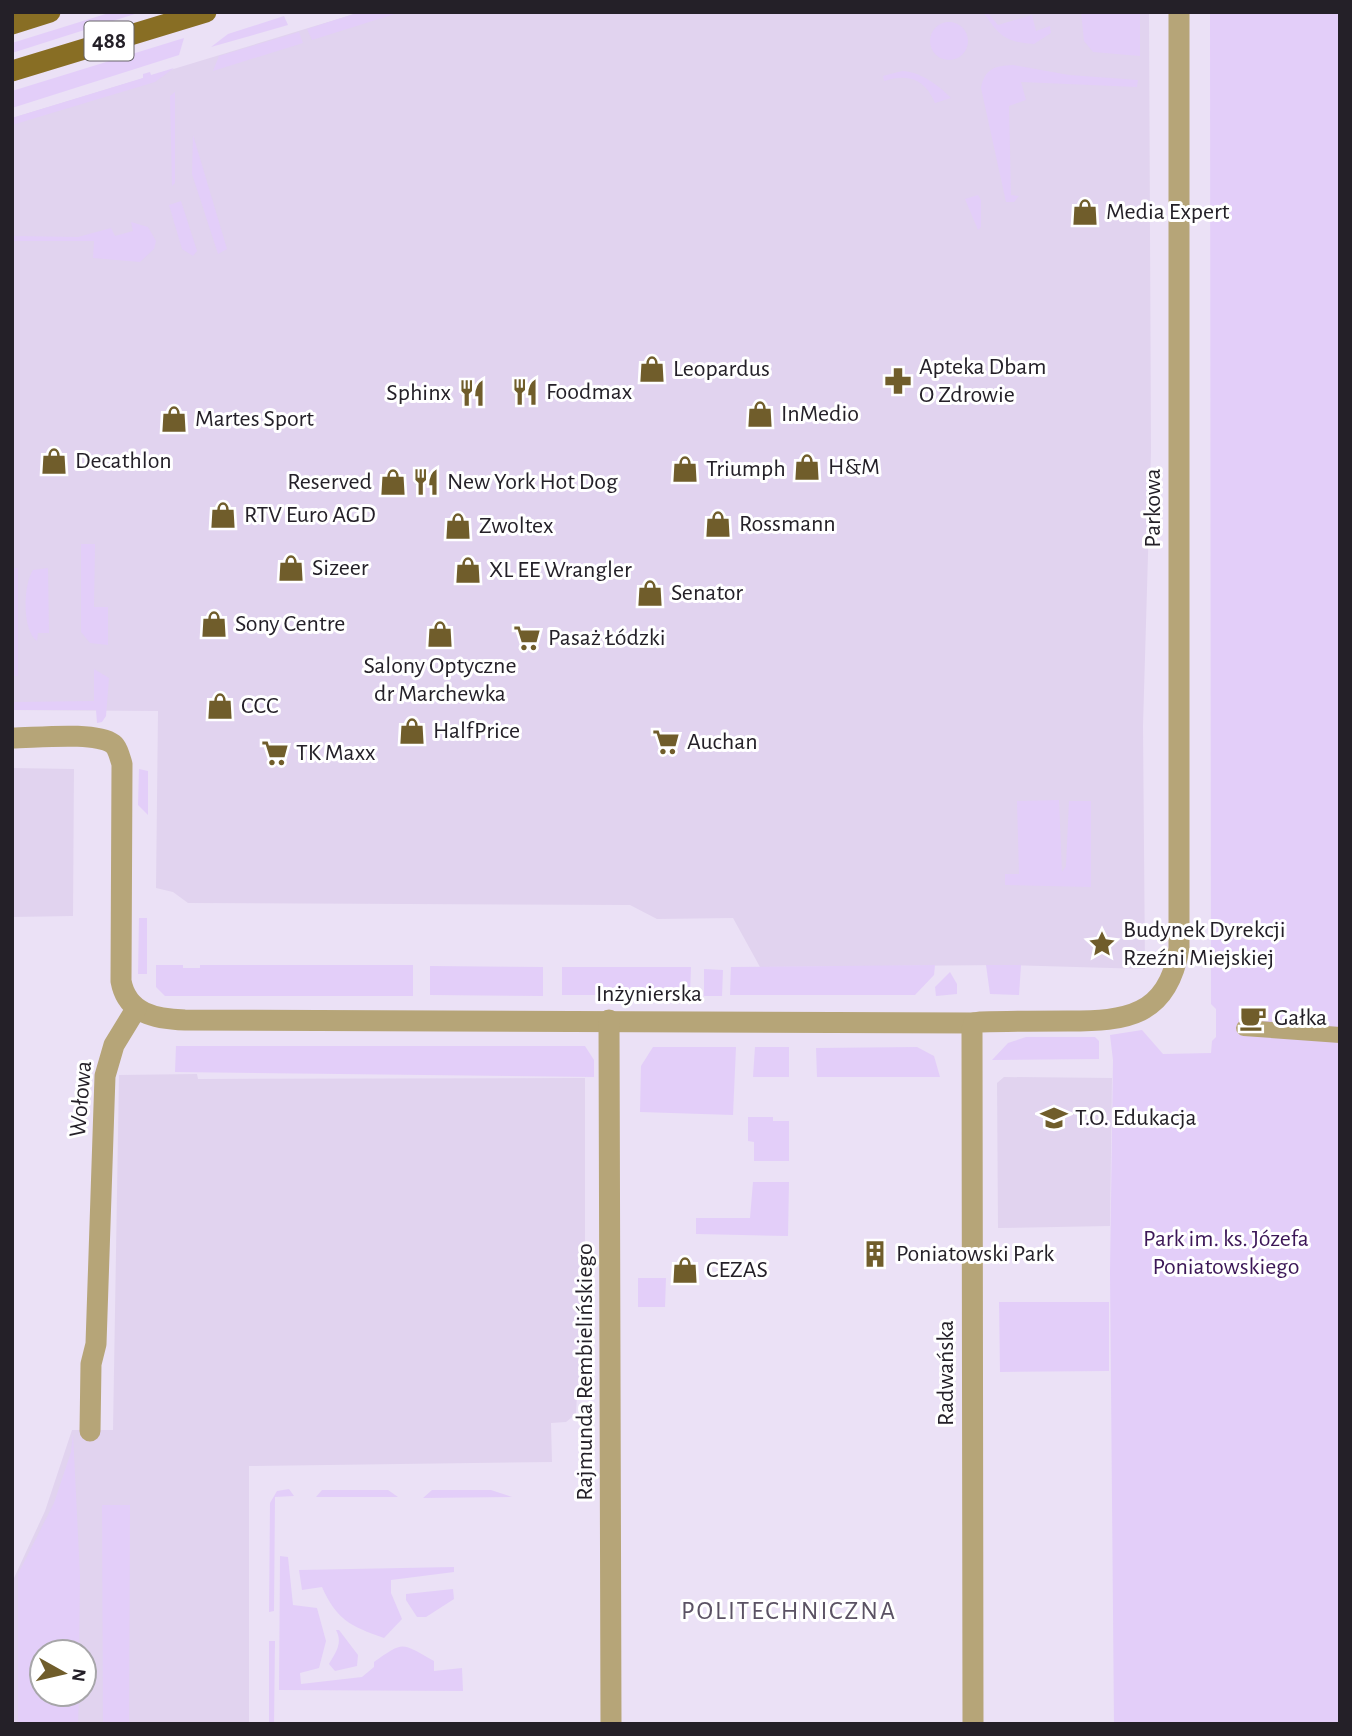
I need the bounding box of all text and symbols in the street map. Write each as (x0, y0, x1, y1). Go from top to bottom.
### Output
road number: 488 (84, 22, 134, 60)
shop icon: Media Expert (1070, 197, 1100, 227)
place label: Media Expert (1106, 200, 1230, 224)
shop icon: Leopardus (637, 354, 667, 384)
place label: Apteka Dbam O Zdrowie (919, 355, 1046, 407)
place label: Leopardus (673, 357, 770, 381)
pharmacy icon: Apteka Dbam O Zdrowie (883, 366, 913, 396)
restaurant icon: Foodmax (510, 377, 540, 407)
restaurant icon: Sphinx (457, 378, 487, 408)
place label: Foodmax (546, 380, 633, 404)
place label: Sphinx (386, 381, 452, 405)
shop icon: InMedio (745, 399, 775, 429)
place label: InMedio (781, 402, 859, 426)
shop icon: Martes Sport (159, 404, 189, 434)
place label: Martes Sport (195, 407, 314, 431)
shop icon: Decathlon (39, 446, 69, 476)
place label: Decathlon (75, 449, 172, 473)
shop icon: H&M (792, 452, 822, 482)
shop icon: Triumph (670, 454, 700, 484)
place label: H&M (828, 455, 880, 479)
place label: Triumph (706, 457, 786, 481)
shop icon: Reserved (378, 467, 408, 497)
restaurant icon: New York Hot Dog (411, 467, 441, 497)
street label: Parkowa (1141, 468, 1165, 548)
place label: Reserved (287, 470, 372, 494)
place label: New York Hot Dog (447, 470, 618, 494)
shop icon: RTV Euro AGD (208, 500, 238, 530)
place label: RTV Euro AGD (244, 503, 376, 527)
shop icon: Rossmann (703, 509, 733, 539)
shop icon: Zwoltex (443, 511, 473, 541)
place label: Rossmann (739, 512, 836, 536)
place label: Zwoltex (479, 514, 554, 538)
shop icon: Sizeer (276, 553, 306, 583)
shop icon: XL EE Wrangler (453, 555, 483, 585)
place label: Sizeer (312, 556, 369, 580)
place label: XL EE Wrangler (489, 558, 632, 582)
shop icon: Senator (635, 578, 665, 608)
place label: Senator (671, 581, 743, 605)
shop icon: Sony Centre (199, 609, 229, 639)
place label: Sony Centre (235, 612, 345, 636)
shop icon: Salony Optyczne dr Marchewka (425, 619, 455, 649)
supermarket icon: Pasaż Łódzki (512, 623, 542, 653)
place label: Pasaż Łódzki (548, 626, 666, 650)
place label: Salony Optyczne dr Marchewka (363, 654, 517, 706)
shop icon: CCC (205, 691, 235, 721)
place label: CCC (241, 694, 278, 718)
shop icon: HalfPrice (397, 716, 427, 746)
place label: HalfPrice (433, 719, 520, 743)
supermarket icon: Auchan (651, 727, 681, 757)
place label: Auchan (687, 730, 758, 754)
supermarket icon: TK Maxx (260, 738, 290, 768)
place label: TK Maxx (296, 741, 376, 765)
place label: Budynek Dyrekcji Rzeźni Miejskiej (1123, 918, 1286, 970)
place icon: Budynek Dyrekcji Rzeźni Miejskiej (1087, 929, 1117, 959)
street label: Inżynierska (596, 982, 702, 1006)
cafe icon: Gałka (1238, 1003, 1268, 1033)
place label: Gałka (1274, 1006, 1327, 1030)
street label: Wołowa (66, 1060, 96, 1138)
school or university icon: T.O. Edukacja (1039, 1103, 1069, 1133)
place label: T.O. Edukacja (1075, 1106, 1197, 1130)
park label: Park im. ks. Józefa Poniatowskiego (1143, 1227, 1309, 1279)
building icon: Poniatowski Park (860, 1239, 890, 1269)
place label: Poniatowski Park (896, 1242, 1054, 1266)
street label: Rajmunda Rembielińskiego (573, 1243, 597, 1501)
shop icon: CEZAS (670, 1255, 700, 1285)
place label: CEZAS (706, 1258, 768, 1282)
street label: Radwańska (934, 1320, 958, 1426)
district label: POLITECHNICZNA (681, 1598, 897, 1624)
north arrow (28, 1638, 98, 1708)
text: N (68, 1667, 89, 1683)

